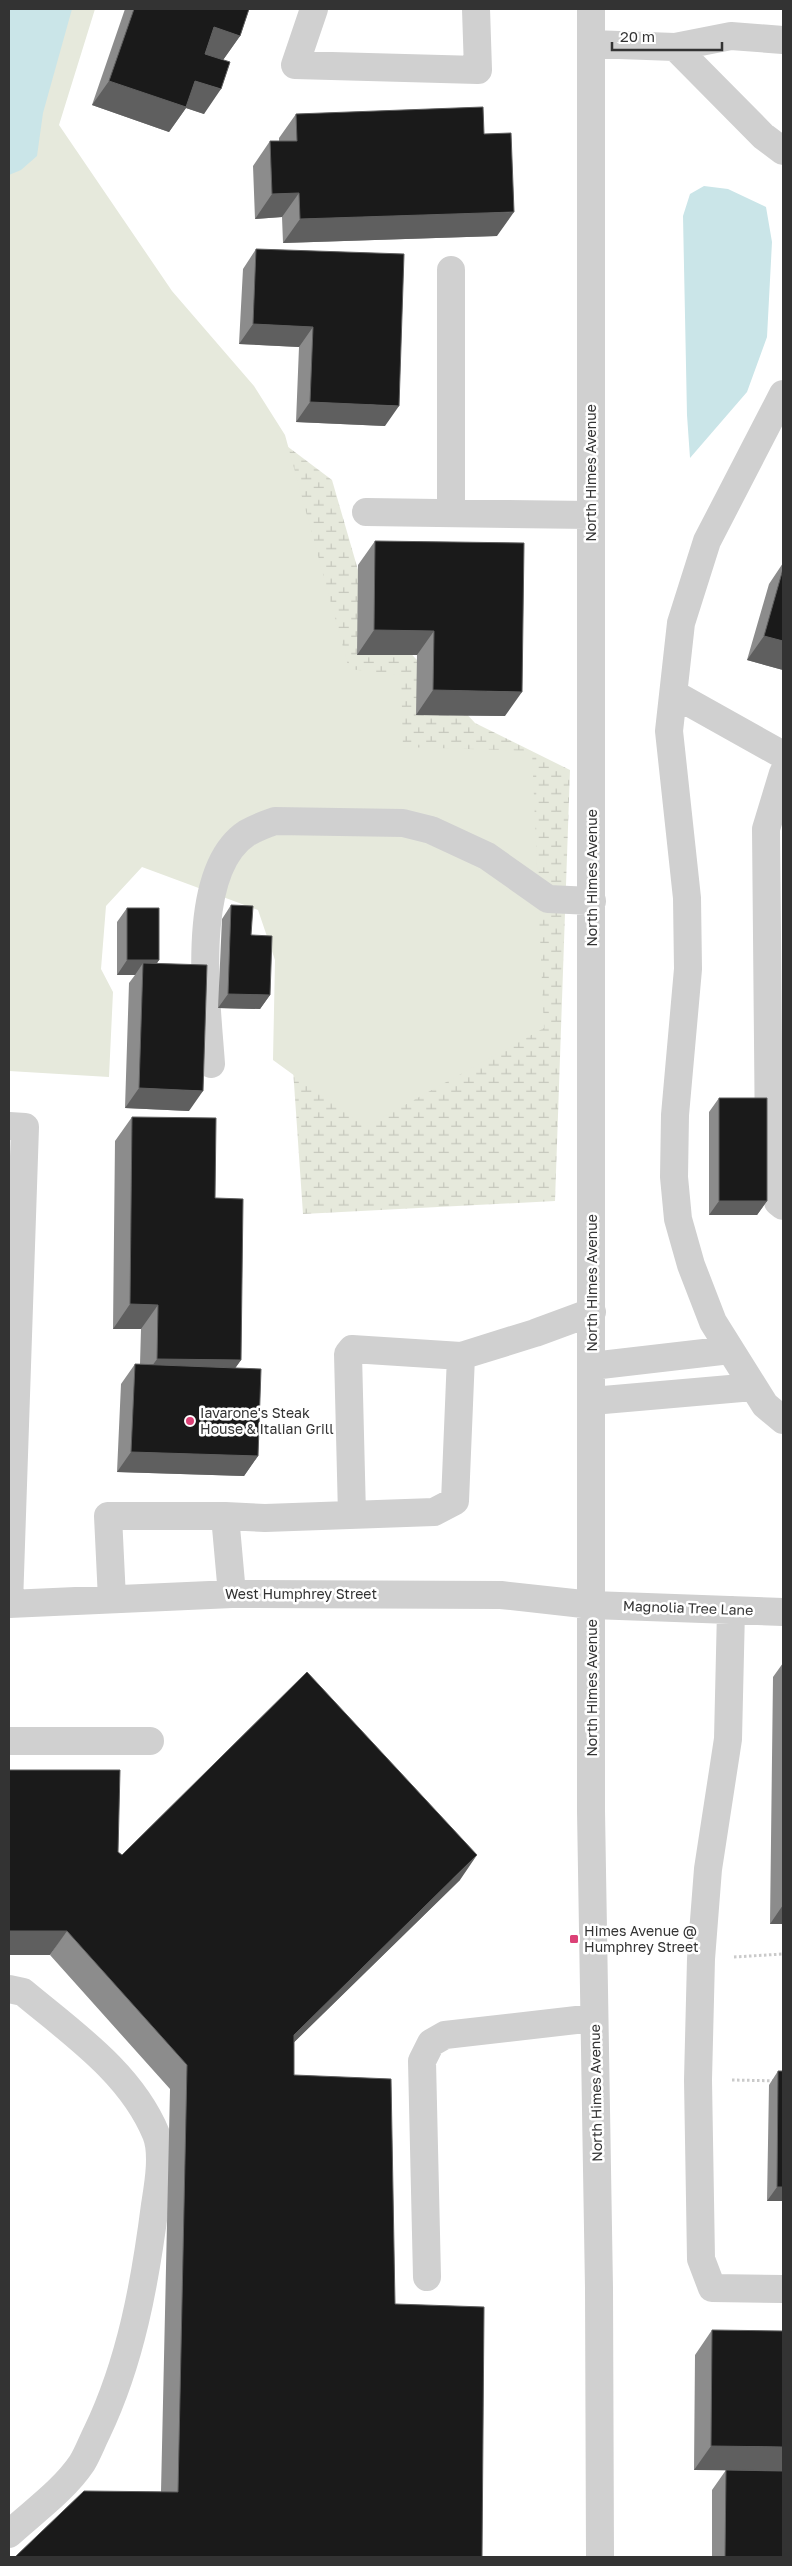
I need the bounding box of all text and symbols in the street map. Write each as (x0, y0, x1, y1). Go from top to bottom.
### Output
scale bar (612, 20, 722, 52)
text: 20 m (620, 27, 655, 45)
street label: North Himes Avenue (582, 404, 599, 542)
street label: North Himes Avenue (583, 809, 600, 947)
street label: North Himes Avenue (583, 1214, 600, 1352)
place label: Iavarone's Steak House & Italian Grill (200, 1404, 334, 1437)
marker: Iavarone's Steak House & Italian Grill (184, 1415, 196, 1427)
street label: West Humphrey Street (225, 1585, 377, 1602)
street label: Magnolia Tree Lane (623, 1597, 754, 1618)
street label: North Himes Avenue (583, 1619, 600, 1757)
place label: Himes Avenue @ Humphrey Street (584, 1922, 699, 1955)
marker: Himes Avenue @ Humphrey Street (568, 1933, 580, 1945)
street label: North Himes Avenue (586, 2024, 605, 2162)

